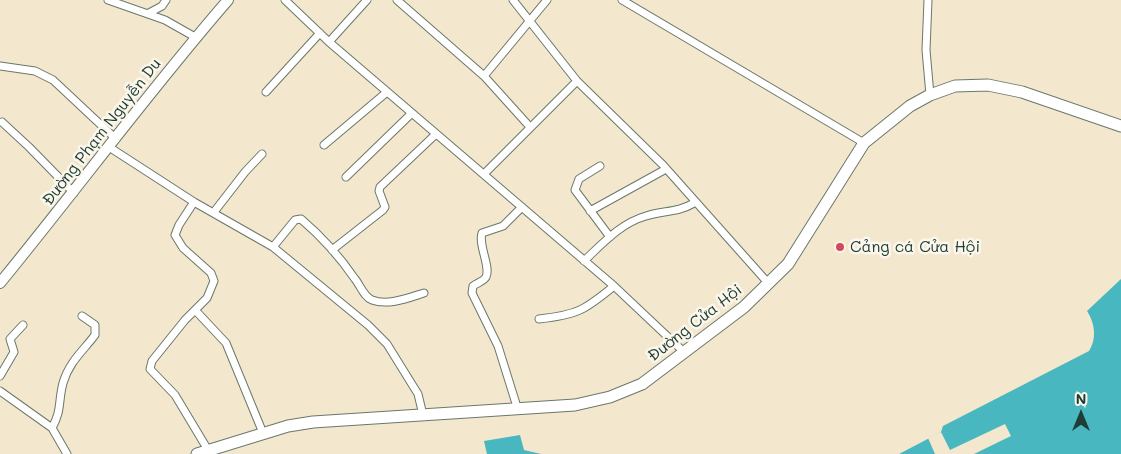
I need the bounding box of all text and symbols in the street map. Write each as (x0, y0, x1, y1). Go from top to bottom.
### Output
street label: Đường Phạm Nguyễn Du (39, 55, 165, 209)
place label: Cảng cá Cửa Hội (850, 237, 980, 257)
marker: Cảng cá Cửa Hội (834, 241, 846, 253)
street label: Đường Cửa Hội (644, 280, 746, 366)
north arrow (1056, 389, 1106, 439)
text: N (1076, 389, 1086, 408)

